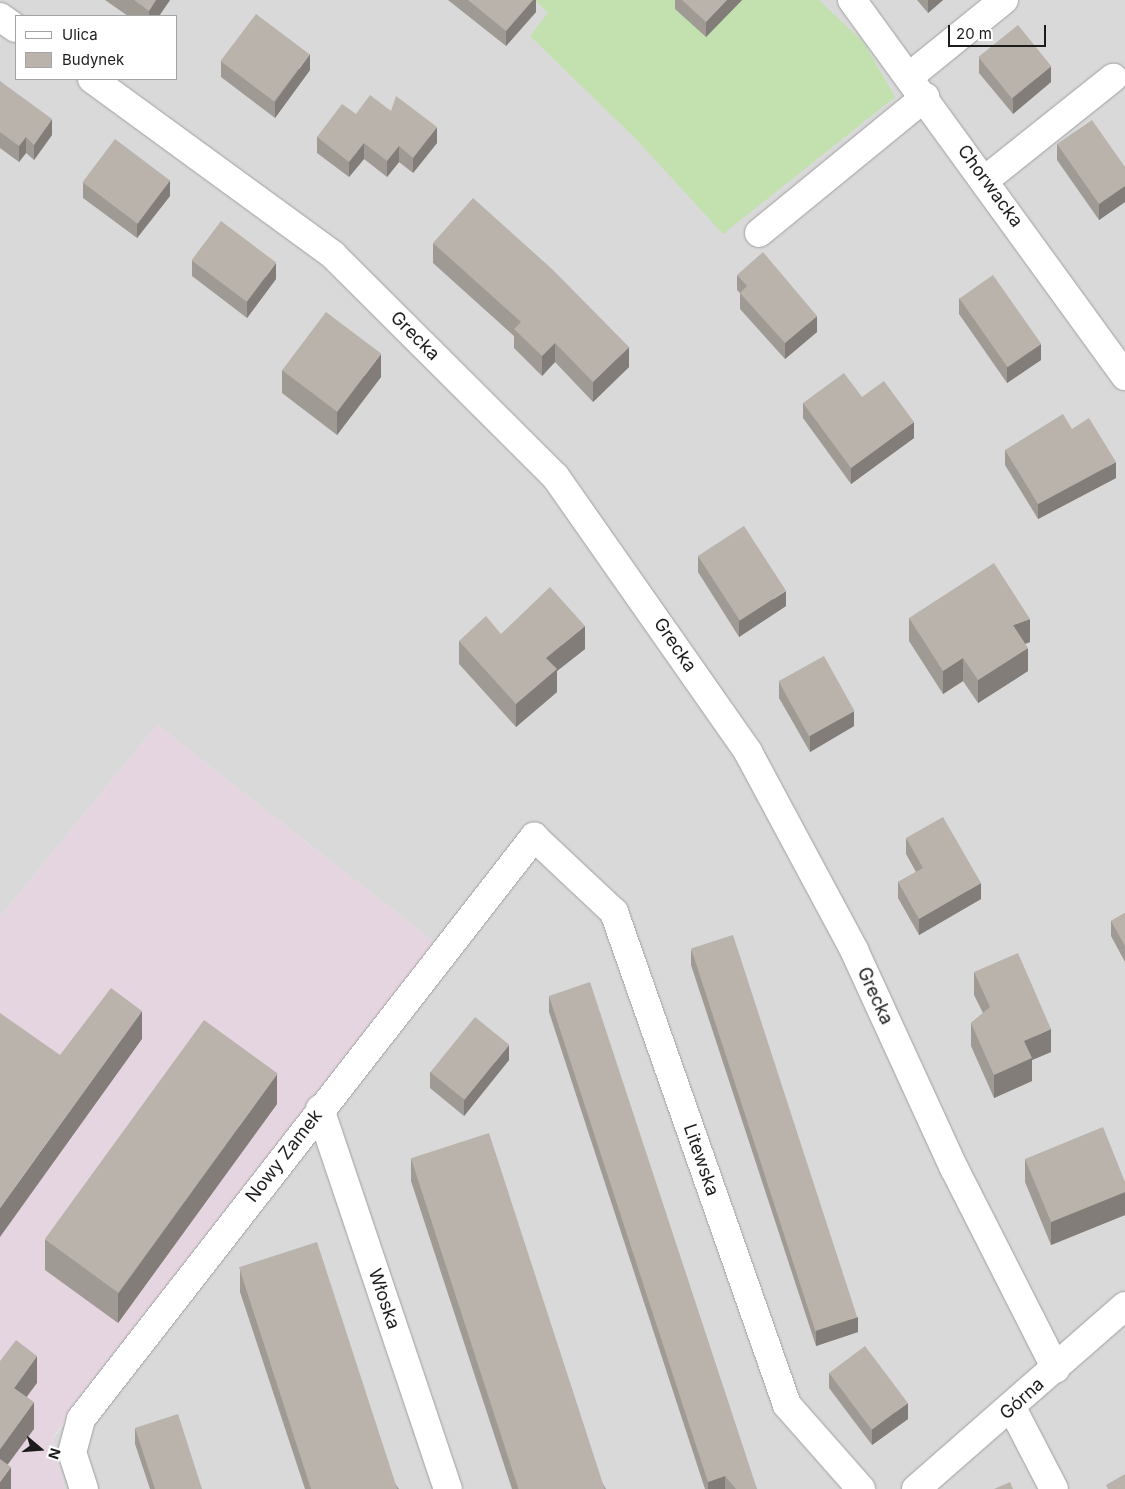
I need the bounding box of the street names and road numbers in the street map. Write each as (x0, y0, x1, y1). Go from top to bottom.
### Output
street label: Chorwacka (953, 141, 1027, 231)
street label: Grecka (386, 307, 444, 365)
street label: Grecka (649, 614, 701, 676)
street label: Grecka (852, 964, 898, 1028)
street label: Nowy Zamek (241, 1105, 327, 1207)
street label: Litewska (679, 1121, 723, 1199)
street label: Włoska (364, 1266, 404, 1332)
street label: Górna (995, 1374, 1049, 1424)

